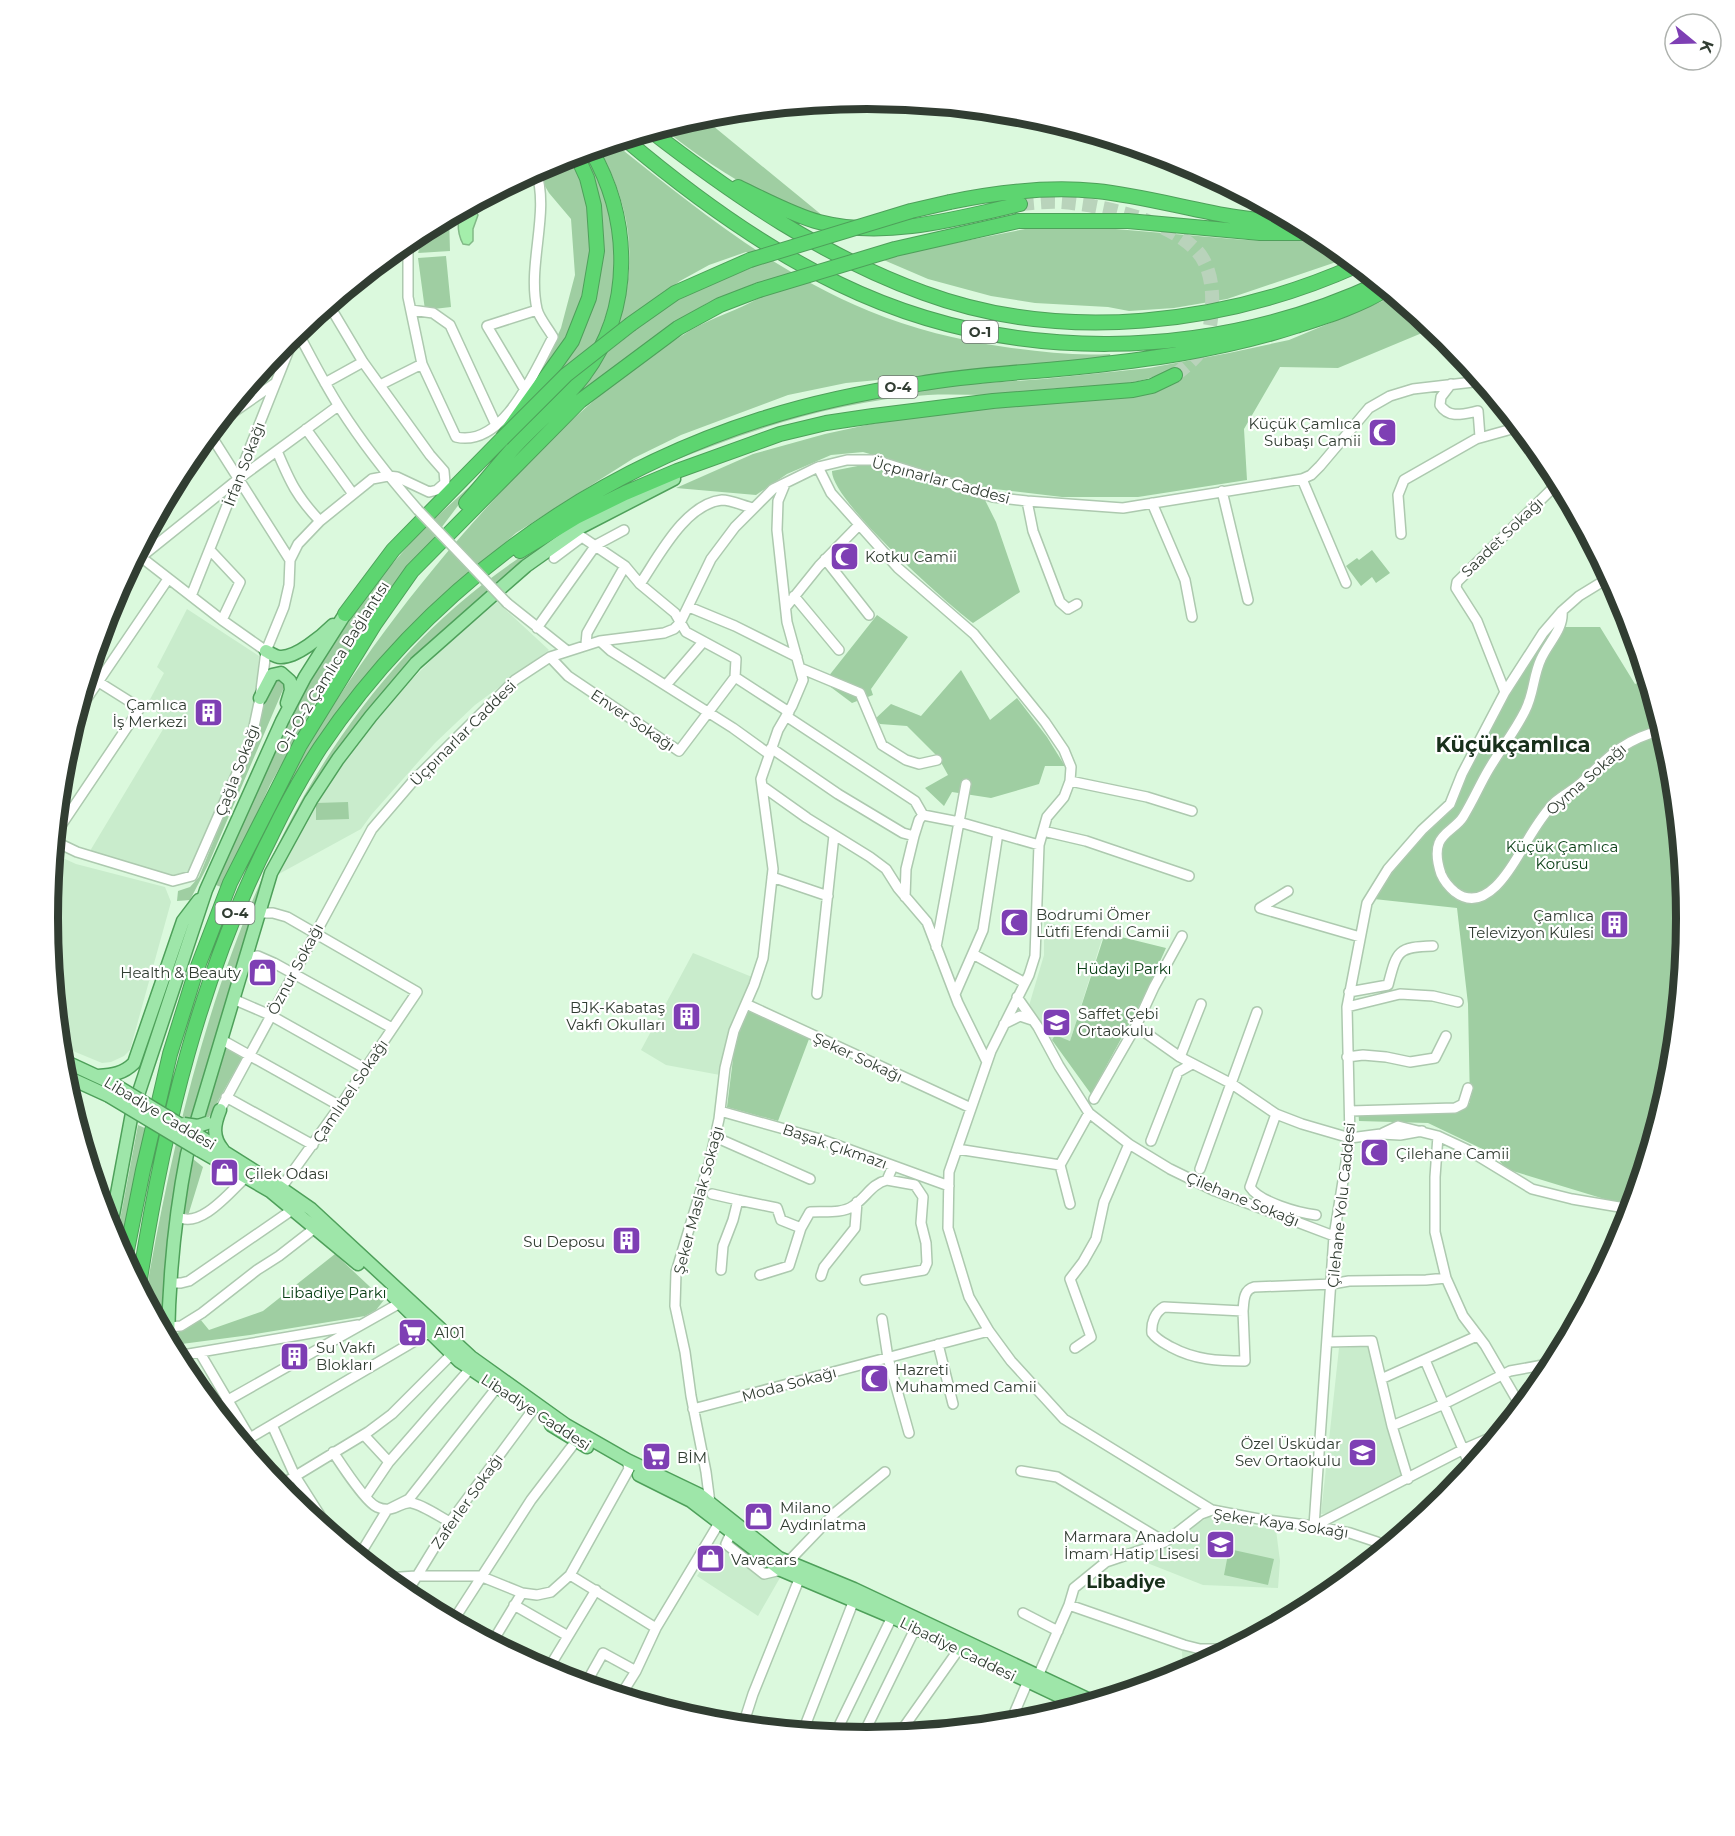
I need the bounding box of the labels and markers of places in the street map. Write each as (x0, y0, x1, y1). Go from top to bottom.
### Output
place label: Küçük Çamlıca Subaşı Camii (1248, 414, 1361, 450)
mosque icon: Küçük Çamlıca Subaşı Camii (1366, 416, 1398, 448)
mosque icon: Kotku Camii (828, 540, 860, 572)
place label: Kotku Camii (865, 547, 957, 566)
place label: Çamlıca İş Merkezi (113, 695, 187, 731)
building icon: Çamlıca İş Merkezi (192, 697, 224, 729)
place label: Bodrumi Ömer Lütfi Efendi Camii (1036, 905, 1169, 941)
place label: Çamlıca Televizyon Kulesi (1468, 906, 1594, 942)
mosque icon: Bodrumi Ömer Lütfi Efendi Camii (999, 907, 1031, 939)
building icon: Çamlıca Televizyon Kulesi (1599, 908, 1631, 940)
shop icon: Health & Beauty (246, 956, 278, 988)
place label: Health & Beauty (120, 963, 242, 982)
place label: BJK-Kabataş Vakfı Okulları (566, 998, 665, 1034)
building icon: BJK-Kabataş Vakfı Okulları (670, 1000, 702, 1032)
place label: Saffet Çebi Ortaokulu (1078, 1004, 1159, 1040)
school or university icon: Saffet Çebi Ortaokulu (1041, 1006, 1073, 1038)
mosque icon: Çilehane Camii (1359, 1137, 1391, 1169)
place label: Çilehane Camii (1396, 1144, 1509, 1163)
shop icon: Çilek Odası (208, 1157, 240, 1189)
place label: Çilek Odası (245, 1164, 329, 1183)
building icon: Su Deposu (610, 1225, 642, 1257)
place label: Su Deposu (523, 1232, 605, 1251)
supermarket icon: A101 (397, 1316, 429, 1348)
place label: A101 (434, 1323, 465, 1342)
place label: Su Vakfı Blokları (316, 1338, 376, 1374)
building icon: Su Vakfı Blokları (279, 1340, 311, 1372)
place label: Hazreti Muhammed Camii (895, 1360, 1037, 1396)
mosque icon: Hazreti Muhammed Camii (858, 1362, 890, 1394)
place label: Özel Üsküdar Sev Ortaokulu (1235, 1434, 1341, 1470)
school or university icon: Özel Üsküdar Sev Ortaokulu (1346, 1436, 1378, 1468)
supermarket icon: BİM (640, 1441, 672, 1473)
place label: BİM (677, 1448, 707, 1467)
place label: Milano Aydınlatma (780, 1498, 866, 1534)
shop icon: Milano Aydınlatma (743, 1500, 775, 1532)
place label: Marmara Anadolu İmam Hatip Lisesi (1064, 1527, 1199, 1563)
school or university icon: Marmara Anadolu İmam Hatip Lisesi (1204, 1529, 1236, 1561)
shop icon: Vavacars (694, 1543, 726, 1575)
place label: Vavacars (731, 1550, 797, 1569)

